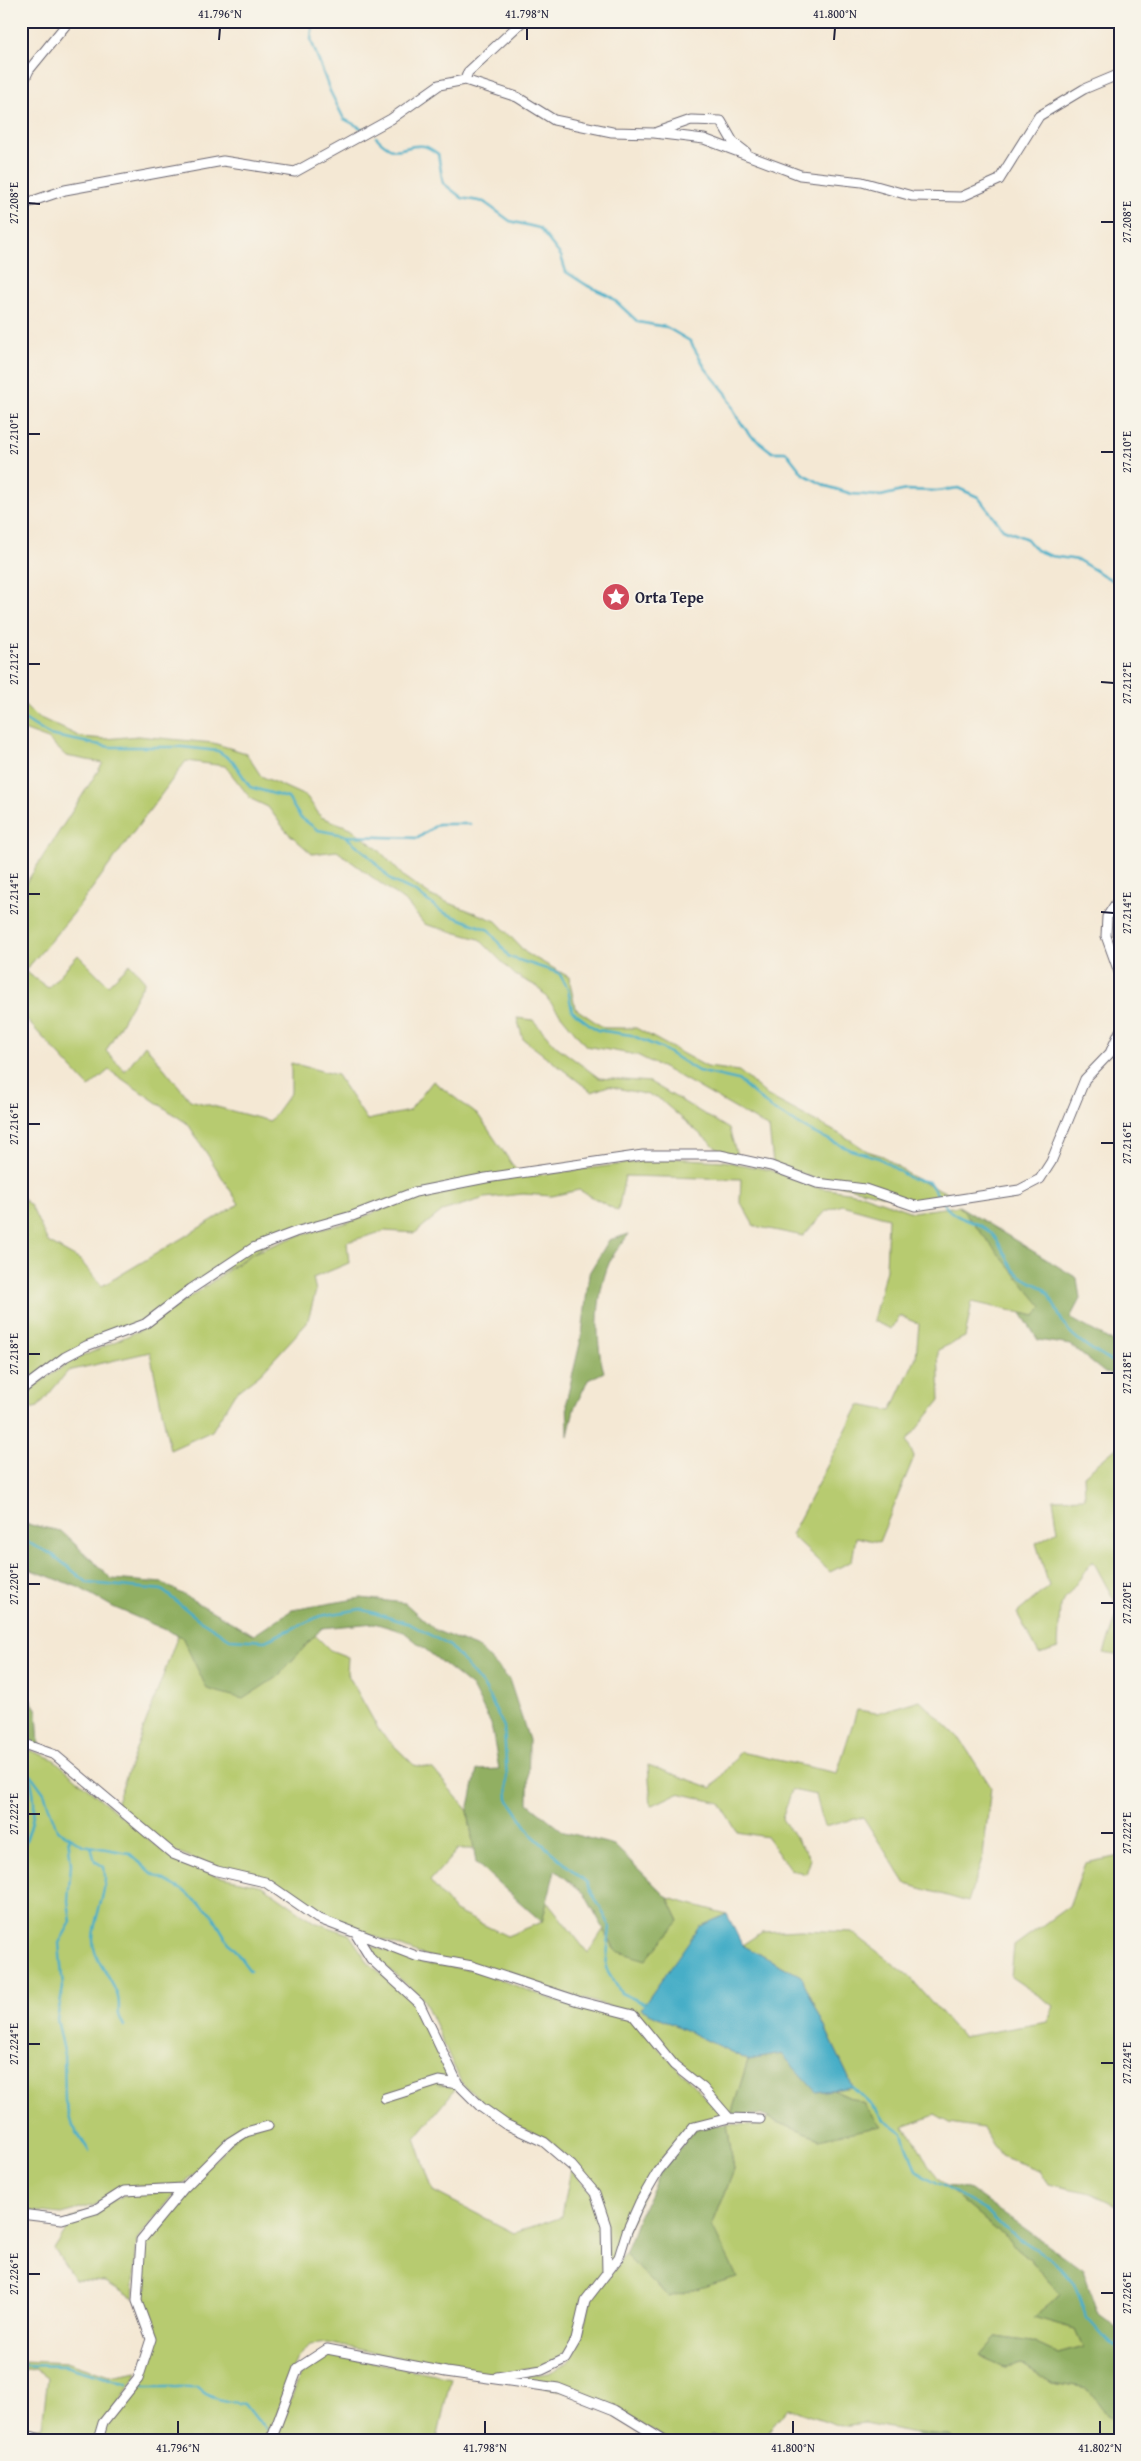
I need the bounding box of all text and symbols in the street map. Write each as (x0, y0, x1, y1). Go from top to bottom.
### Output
text: 41.796°N (198, 5, 242, 22)
text: 41.798°N (505, 5, 549, 22)
text: 41.800°N (813, 5, 857, 22)
text: 27.208°E (5, 182, 22, 224)
text: 27.208°E (1118, 201, 1135, 243)
text: 27.210°E (5, 413, 22, 455)
text: 27.210°E (1118, 431, 1135, 473)
place icon: Orta Tepe (601, 582, 631, 612)
place label: Orta Tepe (635, 585, 704, 609)
text: 27.212°E (5, 643, 22, 685)
text: 27.212°E (1118, 662, 1135, 704)
text: 27.214°E (5, 873, 22, 915)
text: 27.214°E (1118, 892, 1135, 934)
text: 27.216°E (5, 1103, 22, 1145)
text: 27.216°E (1118, 1122, 1135, 1164)
text: 27.218°E (5, 1333, 22, 1375)
text: 27.218°E (1118, 1352, 1135, 1394)
text: 27.220°E (5, 1563, 22, 1605)
text: 27.220°E (1118, 1582, 1135, 1624)
text: 27.222°E (5, 1793, 22, 1835)
text: 27.222°E (1118, 1812, 1135, 1854)
text: 27.224°E (5, 2023, 22, 2065)
text: 27.224°E (1118, 2042, 1135, 2084)
text: 27.226°E (5, 2253, 22, 2295)
text: 27.226°E (1118, 2272, 1135, 2314)
text: 41.796°N (156, 2439, 200, 2456)
text: 41.798°N (463, 2439, 507, 2456)
text: 41.800°N (771, 2439, 815, 2456)
text: 41.802°N (1078, 2439, 1122, 2456)

